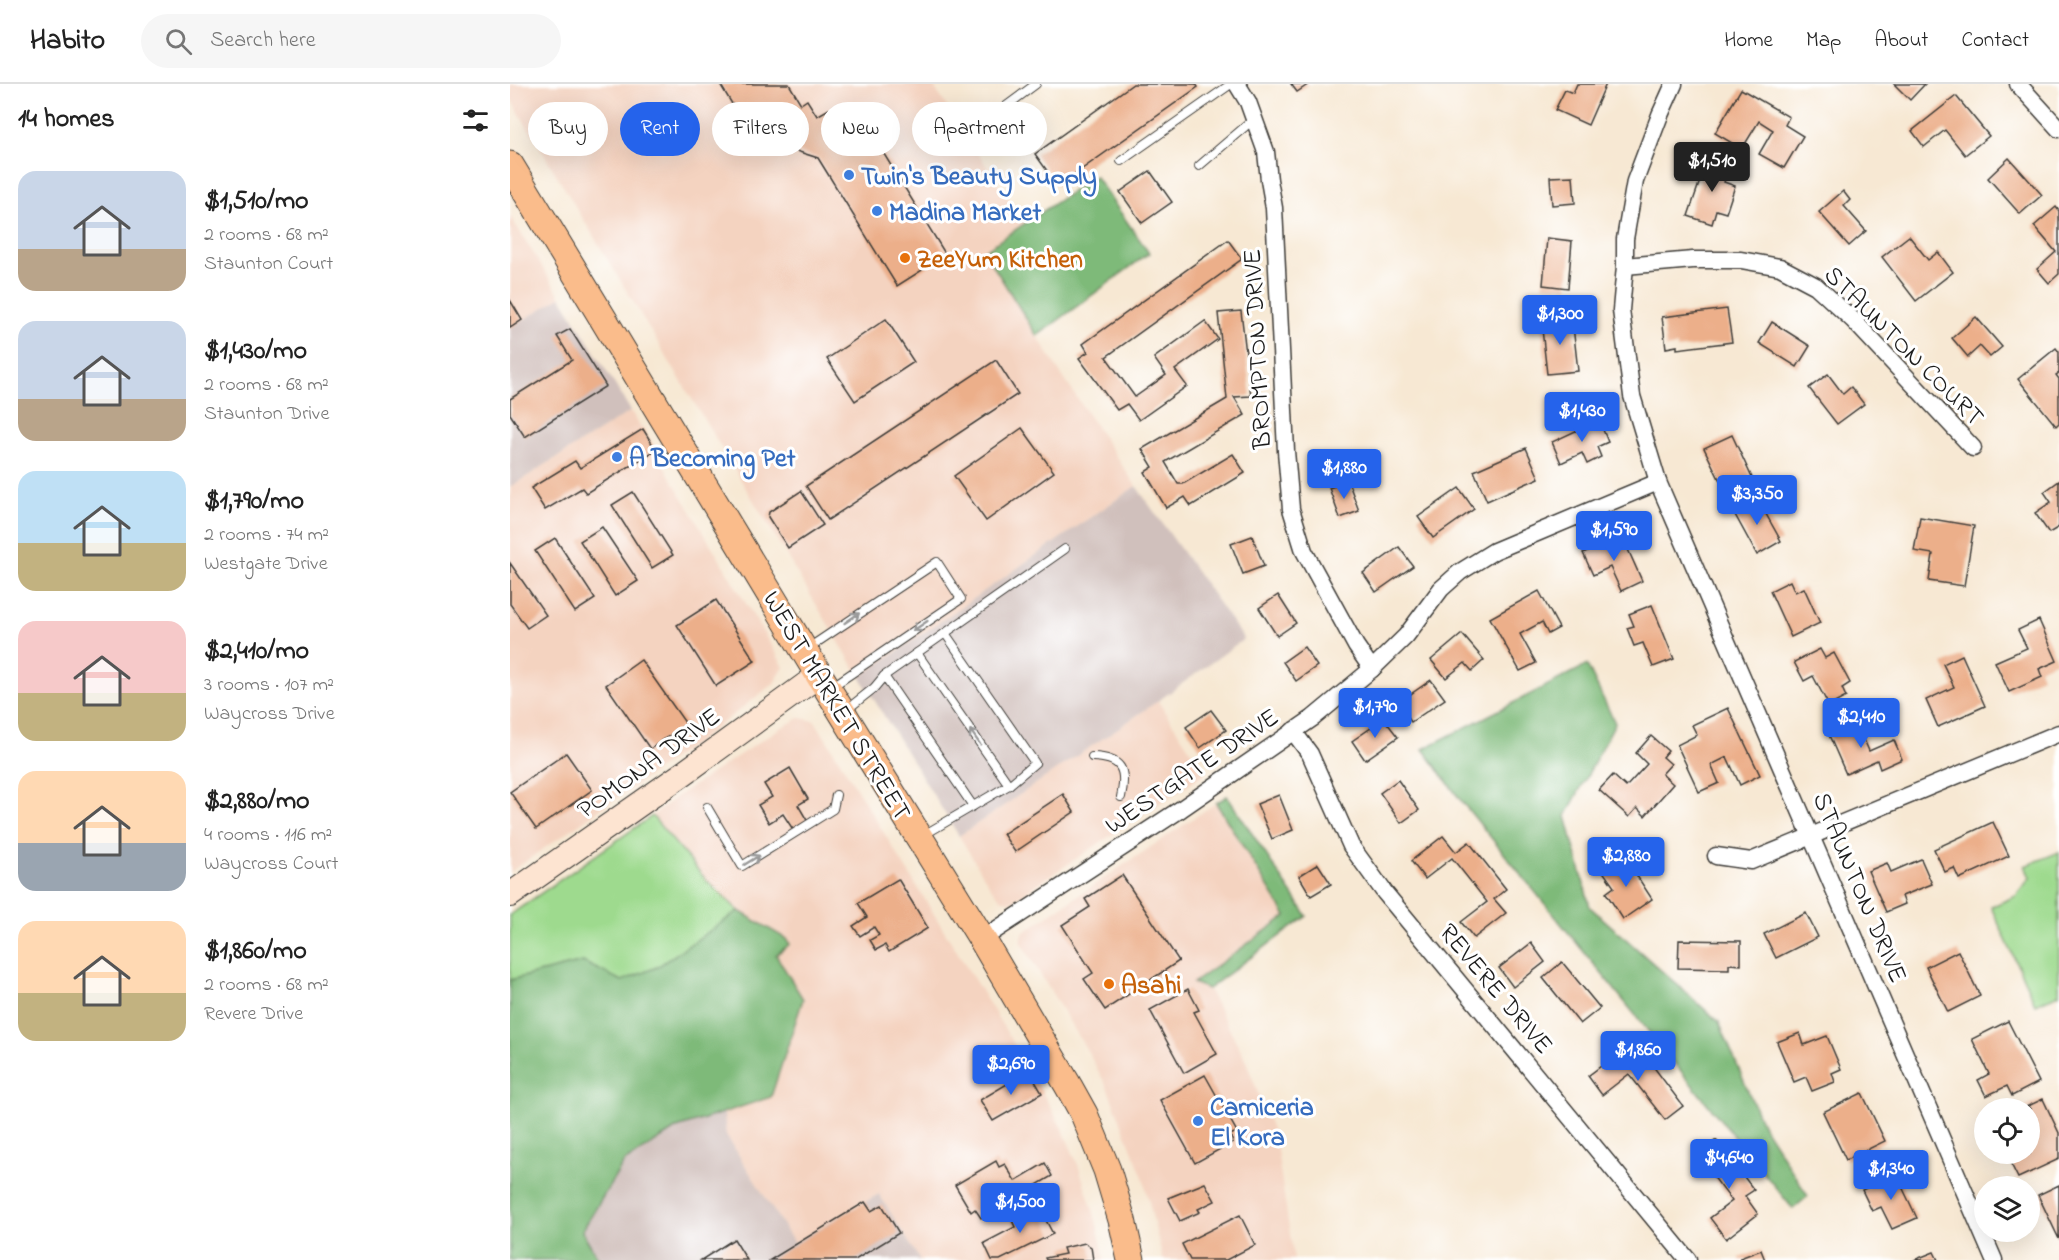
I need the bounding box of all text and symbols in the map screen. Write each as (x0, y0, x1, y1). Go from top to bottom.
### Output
search box (141, 14, 561, 68)
text: Habito (30, 21, 105, 62)
icon: search (162, 25, 195, 58)
text: Search here (210, 25, 316, 57)
text: Home (1724, 26, 1773, 56)
text: Map (1806, 26, 1841, 56)
text: About (1874, 26, 1928, 56)
text: Contact (1961, 26, 2029, 56)
text: 14 homes (18, 101, 114, 139)
chip: Buy (528, 102, 608, 156)
chip: Rent (620, 102, 700, 156)
chip: Filters (712, 102, 809, 156)
chip: New (821, 102, 900, 156)
chip: Apartment (912, 102, 1047, 156)
icon: filters (459, 104, 492, 137)
pin: $1,510 (1663, 142, 1761, 193)
text: $1,510 (1688, 147, 1736, 176)
place label: Twin's Beauty Supply (861, 159, 1097, 197)
marker: Twin's Beauty Supply (842, 168, 856, 182)
text: $1,510/mo (204, 183, 309, 221)
icon: home (66, 195, 138, 267)
place label: Madina Market (889, 195, 1041, 233)
marker: Madina Market (870, 204, 884, 218)
text: 2 rooms · 68 m² (204, 221, 329, 250)
place label: ZeeYum Kitchen (917, 242, 1083, 280)
street label: BROMPTON DRIVE (1235, 248, 1283, 451)
text: Staunton Court (204, 250, 333, 279)
marker: ZeeYum Kitchen (898, 251, 912, 265)
street label: STAUNTON COURT (1814, 258, 1992, 436)
pin: $1,300 (1511, 295, 1609, 346)
text: $1,300 (1536, 300, 1584, 329)
text: $1,430/mo (204, 333, 307, 371)
icon: home (66, 345, 138, 417)
text: 2 rooms · 68 m² (204, 371, 329, 400)
pin: $1,430 (1533, 392, 1631, 443)
text: $1,430 (1558, 397, 1606, 426)
text: Staunton Drive (204, 400, 329, 429)
place label: A Becoming Pet (629, 441, 796, 480)
pin: $1,880 (1295, 449, 1393, 500)
marker: A Becoming Pet (610, 450, 624, 464)
text: $1,880 (1321, 454, 1367, 483)
pin: $3,350 (1708, 475, 1806, 526)
text: $3,350 (1731, 480, 1783, 509)
text: $1,790/mo (204, 483, 304, 521)
icon: home (66, 495, 138, 567)
pin: $1,590 (1565, 511, 1663, 562)
text: $1,590 (1590, 516, 1638, 545)
text: 2 rooms · 74 m² (204, 521, 329, 550)
text: Westgate Drive (204, 550, 328, 579)
street label: WEST MARKET STREET (752, 584, 919, 829)
one-way arrow (844, 612, 860, 624)
one-way arrow (912, 620, 929, 632)
text: $2,410/mo (204, 633, 309, 671)
icon: home (66, 645, 138, 717)
text: 3 rooms · 107 m² (204, 671, 334, 700)
pin: $1,790 (1326, 688, 1424, 739)
text: $1,790 (1353, 693, 1397, 722)
pin: $2,410 (1812, 698, 1910, 749)
street label: POMONA DRIVE (570, 699, 729, 830)
text: Waycross Drive (204, 700, 335, 729)
street label: WESTGATE DRIVE (1098, 700, 1287, 845)
text: $2,410 (1837, 703, 1885, 732)
one-way arrow (969, 730, 981, 746)
text: $2,880/mo (204, 783, 310, 821)
street label: STAUNTON DRIVE (1801, 787, 1916, 989)
icon: home (66, 795, 138, 867)
text: 4 rooms · 116 m² (204, 821, 332, 850)
pin: $2,880 (1577, 837, 1675, 888)
text: $2,880 (1601, 842, 1651, 871)
text: Waycross Court (204, 850, 339, 879)
one-way arrow (743, 853, 760, 865)
street label: REVERE DRIVE (1428, 916, 1561, 1064)
text: $1,860/mo (204, 933, 307, 971)
icon: home (66, 945, 138, 1017)
place label: Asahi (1121, 968, 1181, 1006)
text: 2 rooms · 68 m² (204, 971, 329, 1000)
marker: Asahi (1102, 977, 1116, 991)
text: Revere Drive (204, 1000, 303, 1029)
pin: $1,860 (1589, 1031, 1687, 1082)
text: $1,860 (1615, 1036, 1661, 1065)
pin: $2,690 (962, 1045, 1060, 1096)
text: $2,690 (987, 1050, 1035, 1079)
place label: Carniceria El Kora (1210, 1090, 1314, 1158)
map controls (1974, 1098, 2040, 1242)
button: locate (1974, 1098, 2040, 1164)
marker: Carniceria El Kora (1191, 1114, 1205, 1128)
pin: $4,640 (1680, 1139, 1778, 1190)
text: $4,640 (1704, 1144, 1754, 1173)
pin: $1,340 (1842, 1150, 1940, 1201)
text: $1,340 (1867, 1155, 1915, 1184)
button: layers (1974, 1176, 2040, 1242)
pin: $1,500 (971, 1183, 1069, 1234)
text: $1,500 (995, 1188, 1045, 1217)

